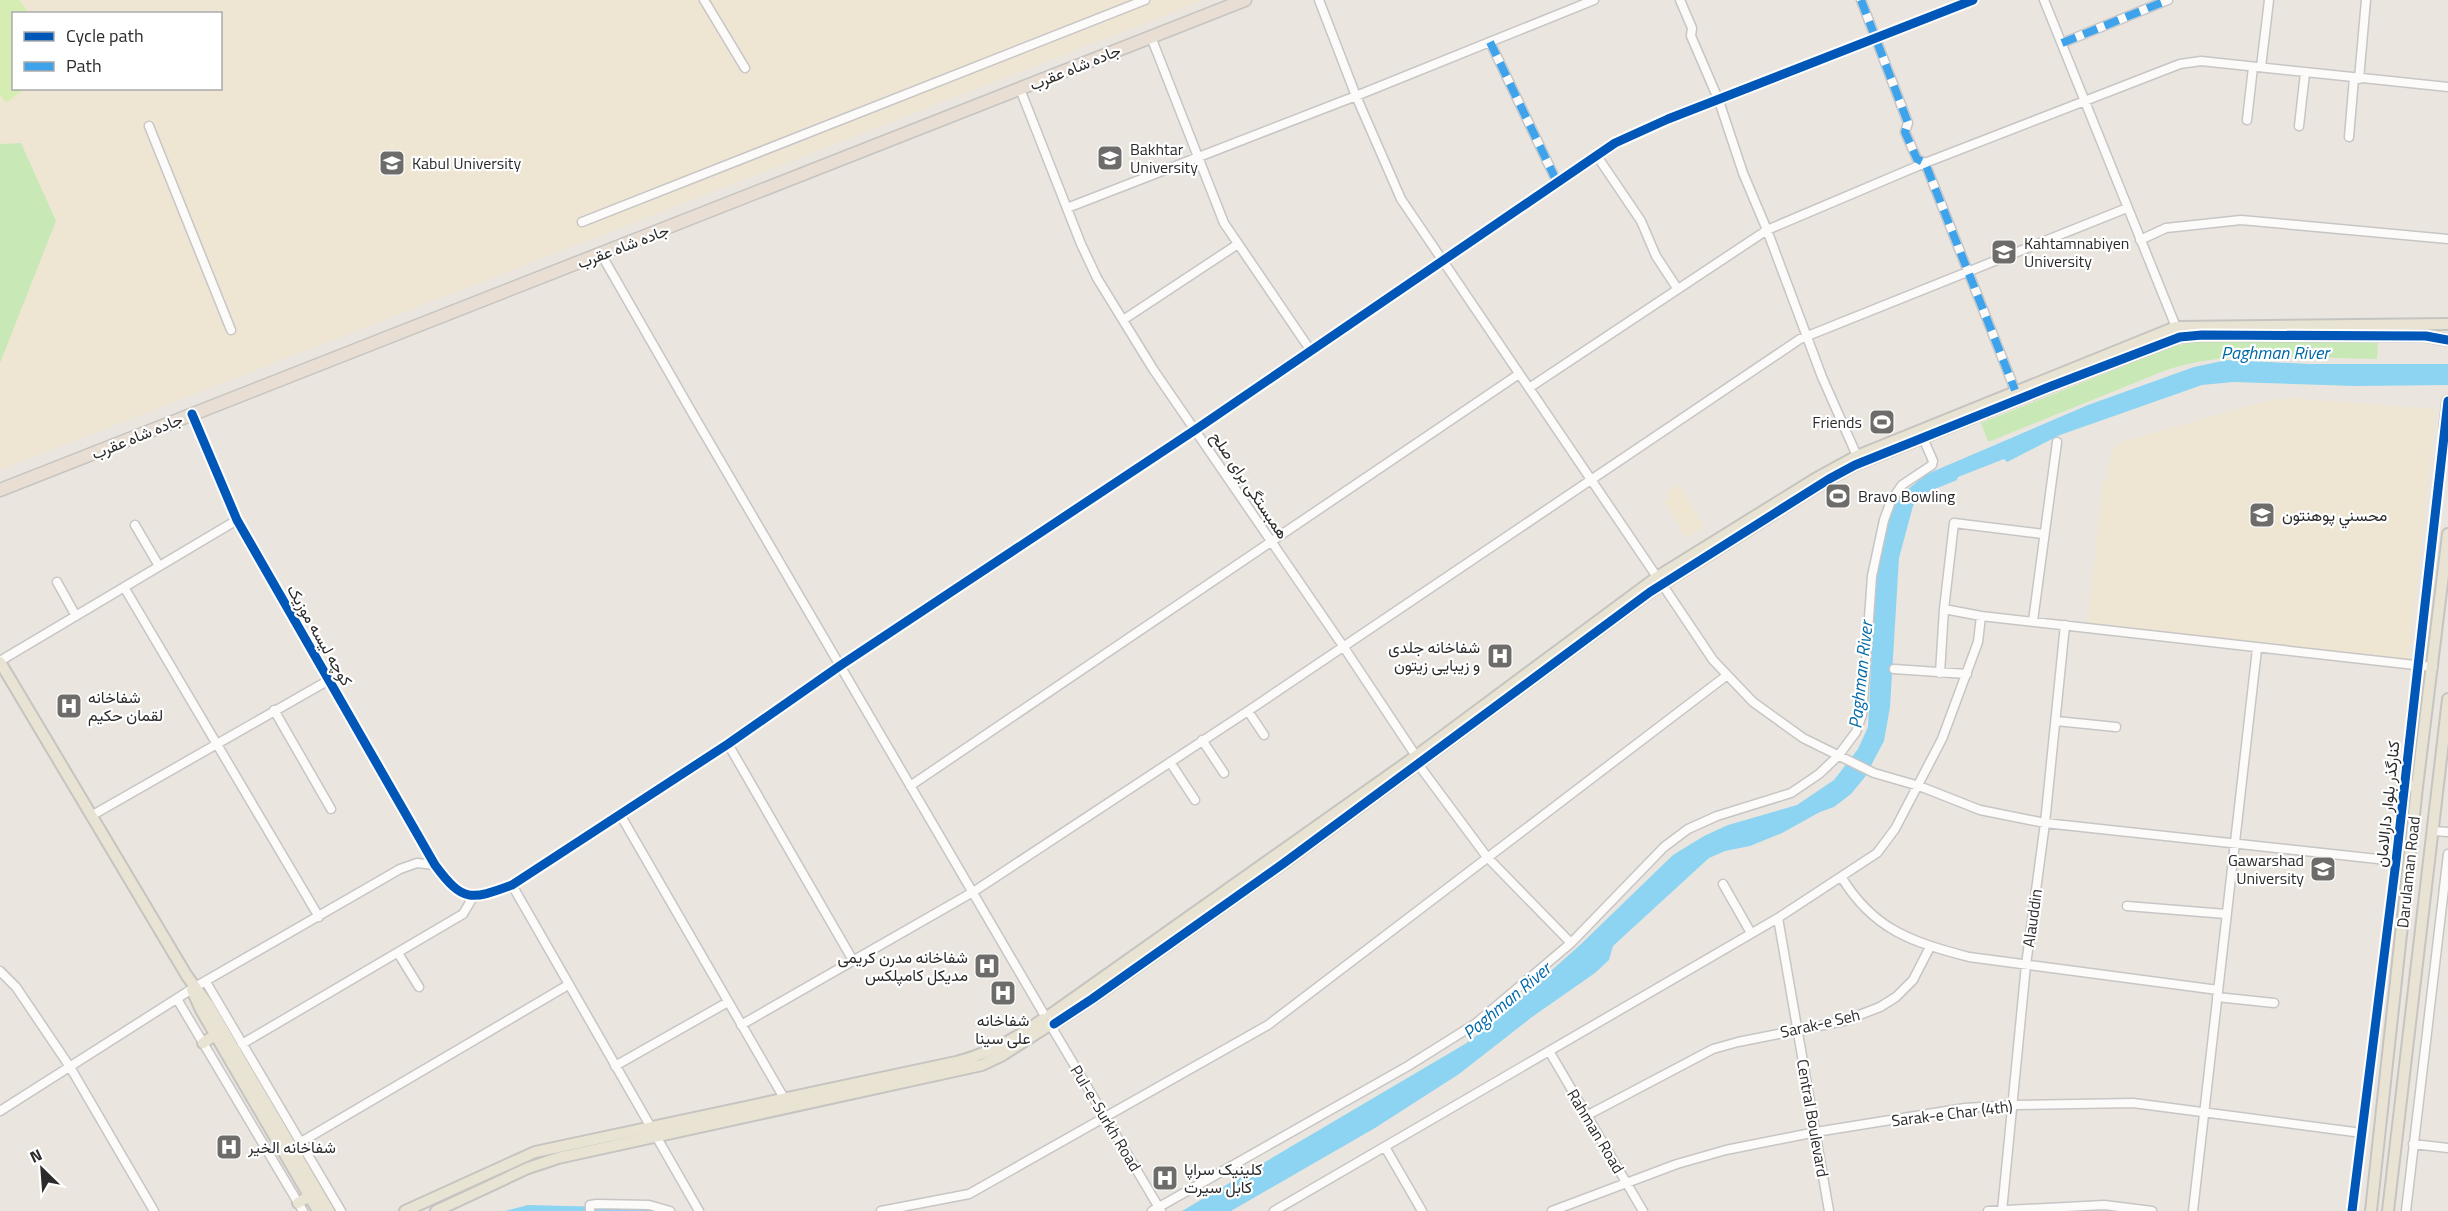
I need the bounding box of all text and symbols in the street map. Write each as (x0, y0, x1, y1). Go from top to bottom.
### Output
legend (12, 12, 222, 90)
text: Cycle path (66, 22, 144, 49)
street label: جاده شاه عقرب (1026, 38, 1125, 96)
text: Path (66, 52, 102, 79)
place label: Bakhtar University (1130, 137, 1198, 179)
school or university icon: Bakhtar University (1095, 143, 1125, 173)
school or university icon: Kabul University (377, 148, 407, 178)
place label: Kabul University (412, 151, 521, 175)
street label: جاده شاه عقرب (574, 217, 673, 275)
place label: Kahtamnabiyen University (2024, 231, 2129, 273)
school or university icon: Kahtamnabiyen University (1989, 237, 2019, 267)
water label: Paghman River (2221, 339, 2331, 366)
street label: جاده شاه عقرب (88, 407, 187, 465)
sports icon: Friends (1867, 407, 1897, 437)
place label: Friends (1812, 410, 1862, 434)
street label: همبستگی برای صلح (1205, 426, 1295, 544)
sports icon: Bravo Bowling (1823, 481, 1853, 511)
place label: Bravo Bowling (1858, 484, 1955, 508)
school or university icon: محسني پوهنتون (2247, 500, 2277, 530)
place label: محسني پوهنتون (2282, 503, 2387, 529)
street label: کوچه لیسه موزیک (281, 580, 359, 690)
water label: Paghman River (1841, 618, 1880, 730)
place label: شفاخانه جلدی و زیبایی زیتون (1388, 635, 1480, 677)
hospital icon: شفاخانه جلدی و زیبایی زیتون (1485, 641, 1515, 671)
place label: شفاخانه لقمان حکیم (88, 685, 163, 727)
hospital icon: شفاخانه لقمان حکیم (54, 691, 84, 721)
street label: کنارگذر بلوار دارالامان (2368, 740, 2406, 868)
street label: Darulaman Road (2390, 815, 2426, 929)
place label: Gawarshad University (2228, 848, 2304, 890)
school or university icon: Gawarshad University (2308, 854, 2338, 884)
street label: Alauddin (2016, 887, 2048, 949)
place label: شفاخانه مدرن کریمی مدیکل کامپلکس (837, 945, 968, 987)
hospital icon: شفاخانه مدرن کریمی مدیکل کامپلکس (972, 951, 1002, 981)
water label: Paghman River (1457, 954, 1558, 1046)
hospital icon: شفاخانه علی سینا (988, 978, 1018, 1008)
street label: Sarak-e Seh (1778, 1002, 1862, 1044)
place label: شفاخانه علی سینا (975, 1008, 1031, 1050)
street label: Central Boulevard (1791, 1057, 1835, 1179)
street label: Pul-e-Surkh Road (1065, 1060, 1147, 1176)
street label: Rahman Road (1561, 1084, 1631, 1178)
street label: Sarak-e Char (4th) (1890, 1094, 2014, 1132)
hospital icon: شفاخانه الخیر (214, 1132, 244, 1162)
place label: شفاخانه الخیر (247, 1135, 336, 1159)
north arrow (12, 1139, 72, 1199)
text: N (26, 1142, 46, 1169)
place label: کلینیک سراپا کابل سیرت (1184, 1157, 1262, 1199)
hospital icon: کلینیک سراپا کابل سیرت (1150, 1163, 1180, 1193)

